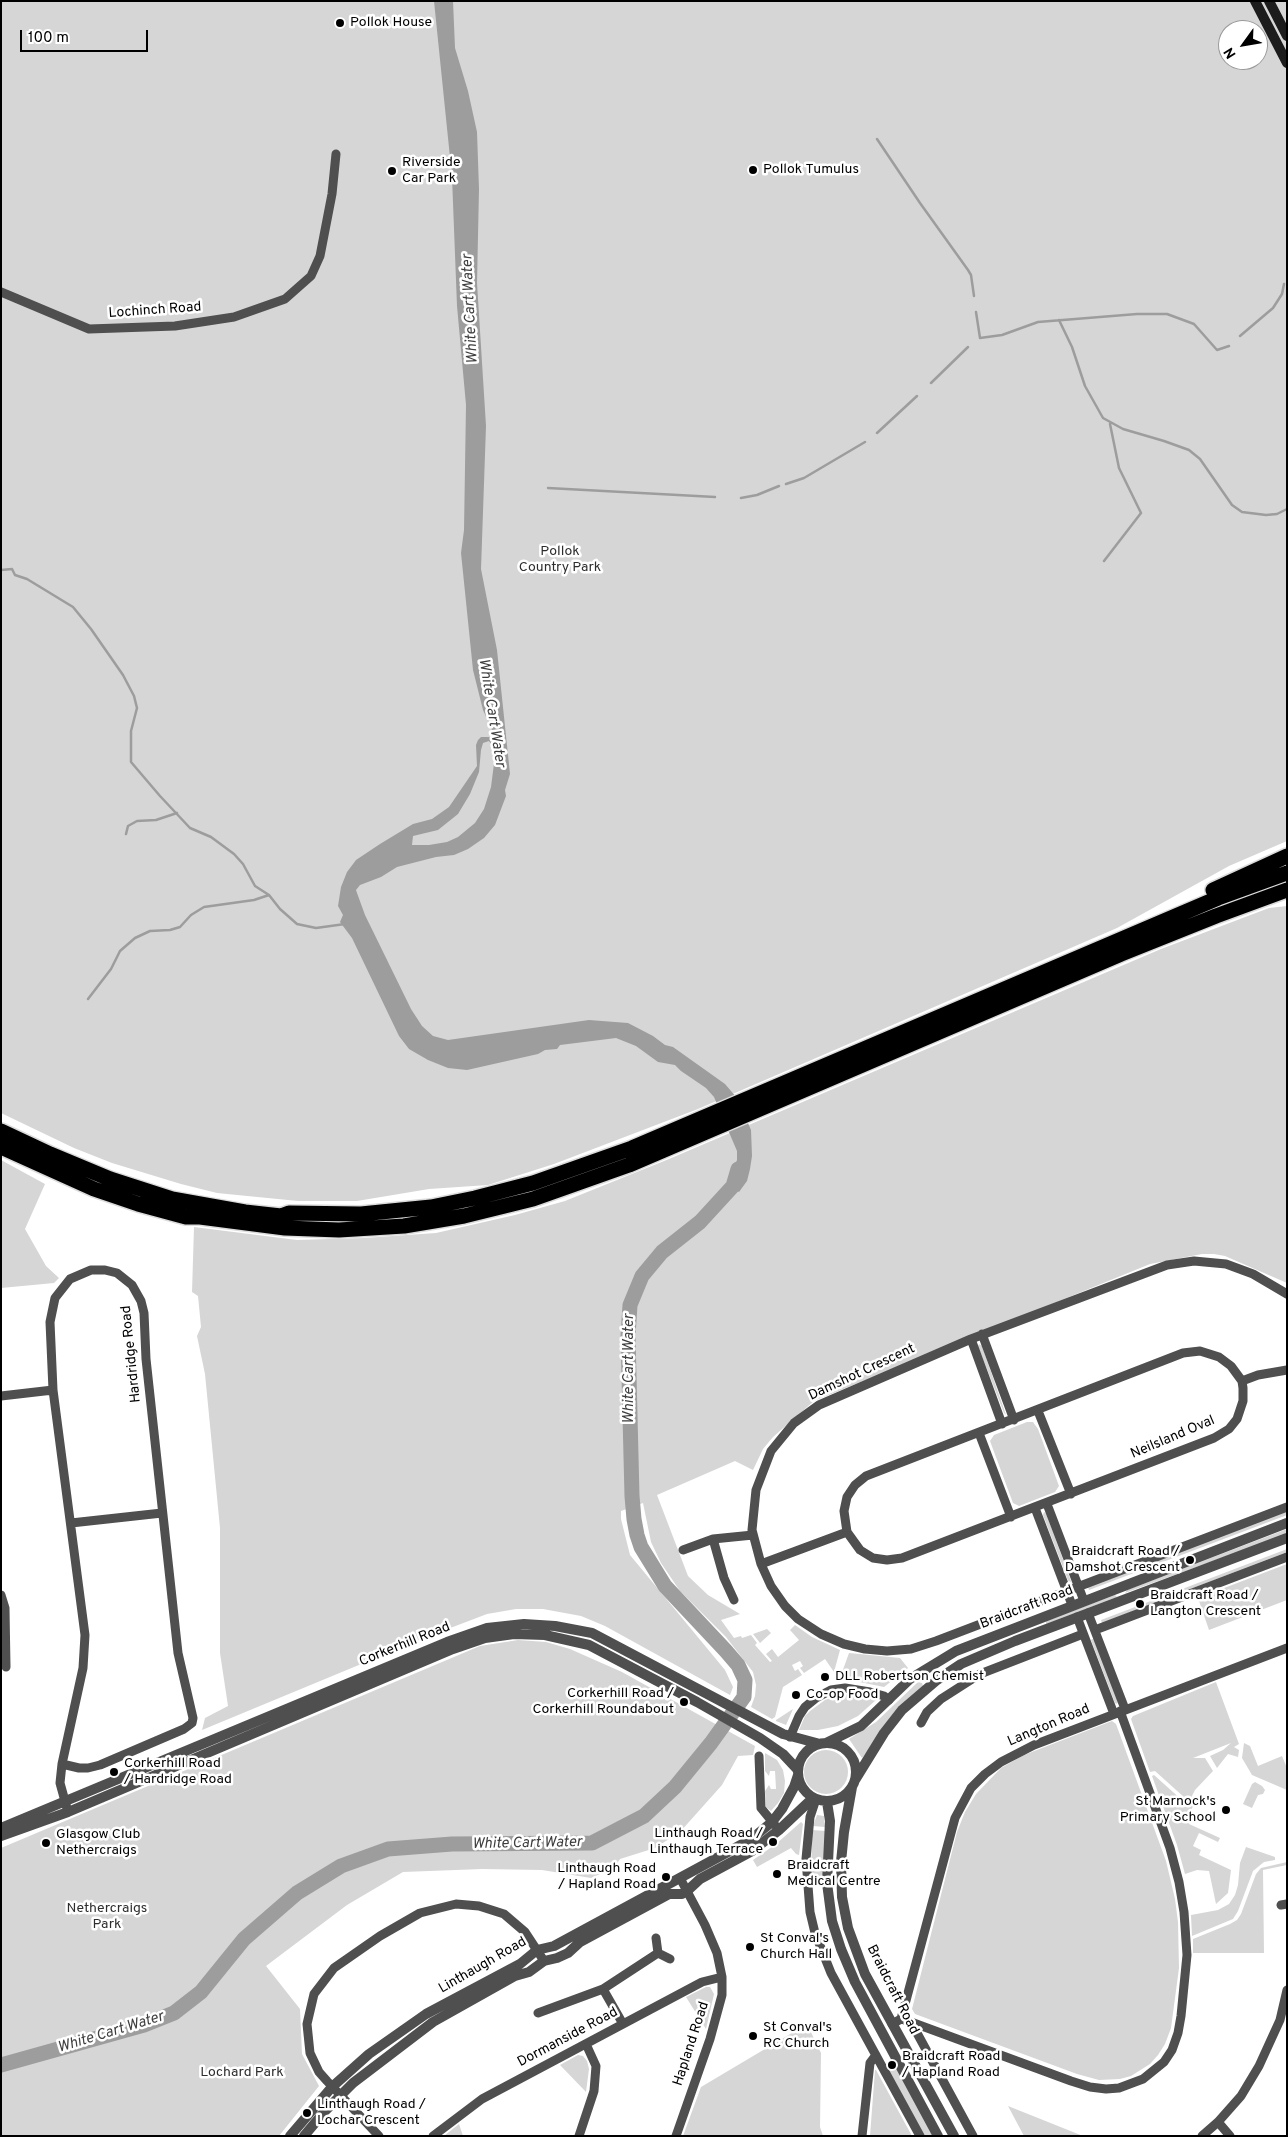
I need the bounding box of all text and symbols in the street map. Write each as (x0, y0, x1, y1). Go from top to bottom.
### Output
place label: Pollok House (350, 15, 432, 31)
marker: Pollok House (334, 17, 346, 29)
scale bar (22, 20, 150, 52)
north arrow (1218, 20, 1268, 70)
text: 100 m (28, 29, 69, 48)
text: N (1221, 44, 1241, 61)
place label: Riverside Car Park (402, 155, 460, 188)
place label: Pollok Tumulus (763, 162, 859, 178)
marker: Pollok Tumulus (747, 164, 759, 176)
marker: Riverside Car Park (386, 165, 398, 177)
water label: White Cart Water (459, 254, 483, 364)
street label: Lochinch Road (108, 299, 202, 323)
park label: Pollok Country Park (519, 544, 601, 576)
water label: White Cart Water (474, 657, 508, 769)
street label: Hardridge Road (119, 1305, 145, 1403)
water label: White Cart Water (621, 1314, 639, 1424)
street label: Damshot Crescent (806, 1341, 918, 1405)
street label: Neilsland Oval (1128, 1413, 1218, 1463)
place label: Braidcraft Road / Damshot Crescent (1065, 1544, 1180, 1576)
marker: Braidcraft Road / Damshot Crescent (1184, 1554, 1196, 1566)
street label: Braidcraft Road (978, 1583, 1076, 1633)
place label: Braidcraft Road / Langton Crescent (1150, 1588, 1261, 1620)
marker: Braidcraft Road / Langton Crescent (1134, 1598, 1146, 1610)
street label: Corkerhill Road (357, 1619, 453, 1671)
place label: DLL Robertson Chemist (835, 1669, 984, 1685)
marker: DLL Robertson Chemist (819, 1671, 831, 1683)
place label: Corkerhill Road / Corkerhill Roundabout (532, 1686, 674, 1718)
place label: Co-op Food (806, 1687, 878, 1703)
marker: Co-op Food (790, 1689, 802, 1701)
marker: Corkerhill Road / Corkerhill Roundabout (678, 1696, 690, 1708)
street label: Langton Road (1005, 1701, 1093, 1751)
place label: Corkerhill Road / Hardridge Road (124, 1756, 232, 1788)
marker: Corkerhill Road / Hardridge Road (108, 1766, 120, 1778)
place label: St Marnock's Primary School (1120, 1794, 1216, 1826)
marker: St Marnock's Primary School (1220, 1804, 1232, 1816)
place label: Linthaugh Road / Linthaugh Terrace (649, 1826, 763, 1858)
place label: Glasgow Club Nethercraigs (56, 1827, 140, 1860)
water label: White Cart Water (472, 1834, 582, 1854)
marker: Linthaugh Road / Linthaugh Terrace (767, 1836, 779, 1848)
marker: Glasgow Club Nethercraigs (40, 1837, 52, 1849)
place label: Braidcraft Medical Centre (787, 1858, 881, 1890)
place label: Linthaugh Road / Hapland Road (557, 1861, 656, 1894)
marker: Braidcraft Medical Centre (771, 1868, 783, 1880)
marker: Linthaugh Road / Hapland Road (660, 1871, 672, 1883)
park label: Nethercraigs Park (67, 1901, 147, 1934)
place label: St Conval's Church Hall (760, 1931, 832, 1964)
street label: Linthaugh Road (436, 1934, 530, 1998)
marker: St Conval's Church Hall (744, 1941, 756, 1953)
street label: Braidcraft Road (862, 1942, 922, 2038)
street label: Hapland Road (670, 2000, 714, 2088)
street label: Dormanside Road (515, 2005, 621, 2071)
water label: White Cart Water (56, 2008, 166, 2058)
place label: St Conval's RC Church (763, 2020, 832, 2052)
marker: St Conval's RC Church (747, 2030, 759, 2042)
place label: Braidcraft Road / Hapland Road (902, 2049, 1000, 2082)
marker: Braidcraft Road / Hapland Road (886, 2059, 898, 2071)
park label: Lochard Park (200, 2065, 284, 2081)
place label: Linthaugh Road / Lochar Crescent (317, 2097, 426, 2130)
marker: Linthaugh Road / Lochar Crescent (301, 2107, 313, 2119)

